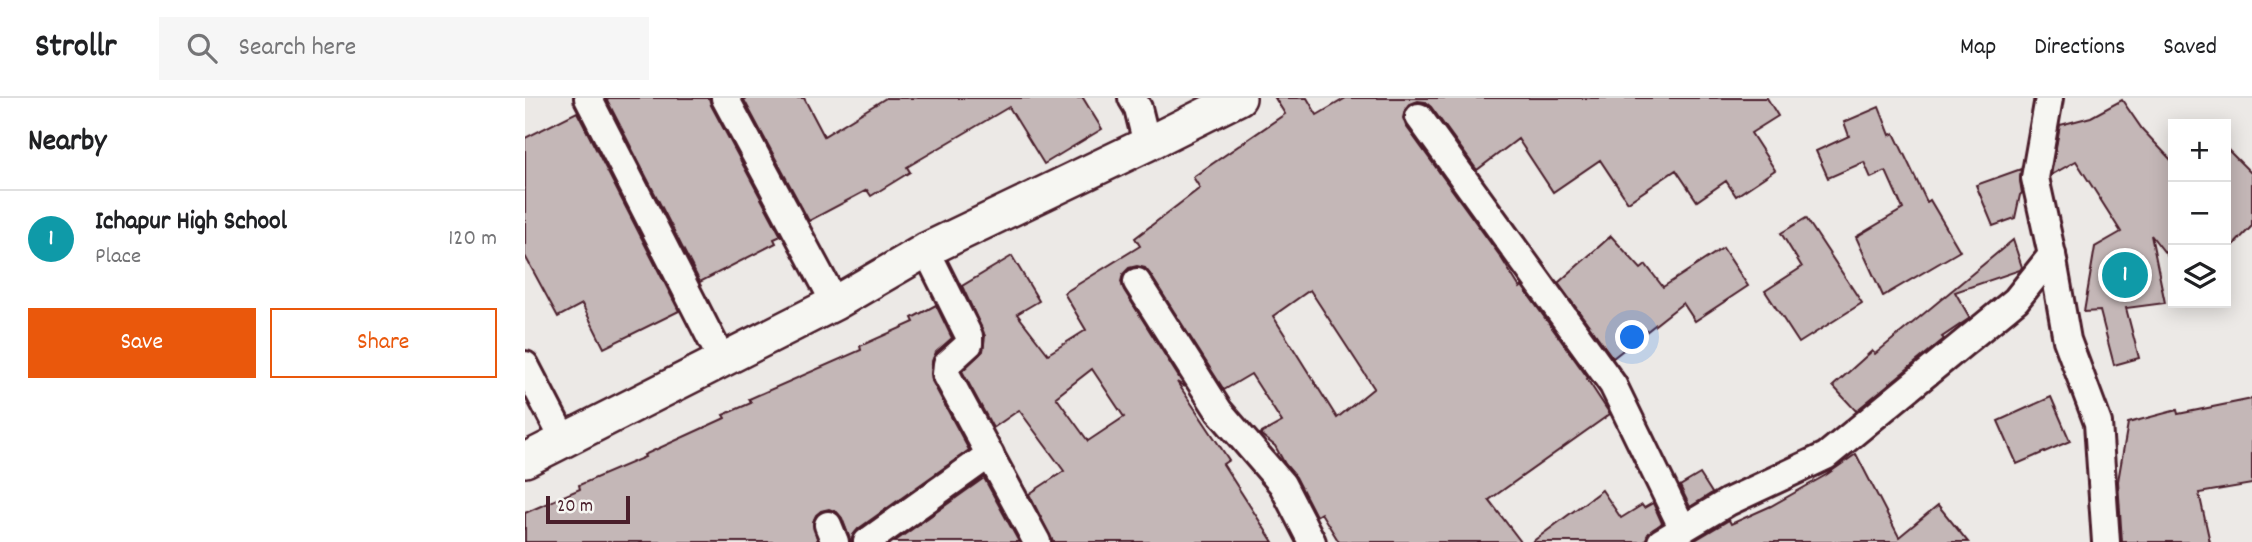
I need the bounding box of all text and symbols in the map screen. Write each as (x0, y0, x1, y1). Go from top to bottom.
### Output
search box (159, 17, 649, 80)
text: Strollr (35, 25, 117, 72)
icon: search (183, 29, 221, 67)
text: Search here (239, 30, 356, 67)
text: Map (1960, 31, 1996, 65)
text: Directions (2034, 31, 2125, 65)
text: Saved (2163, 31, 2217, 65)
map controls (2168, 119, 2231, 308)
button: + (2168, 119, 2231, 182)
text: Nearby (28, 122, 106, 165)
button: − (2168, 182, 2231, 245)
text: Ichapur High School (95, 204, 287, 241)
text: 1 (48, 223, 54, 256)
text: 120 m (448, 223, 497, 256)
text: Place (95, 241, 141, 274)
button: layers (2168, 245, 2231, 308)
pin: 1 (2102, 249, 2148, 301)
button: Save (28, 308, 256, 378)
button: Share (270, 308, 497, 378)
your location (1615, 320, 1649, 354)
scale bar (546, 493, 630, 525)
text: 20 m (557, 494, 593, 521)

